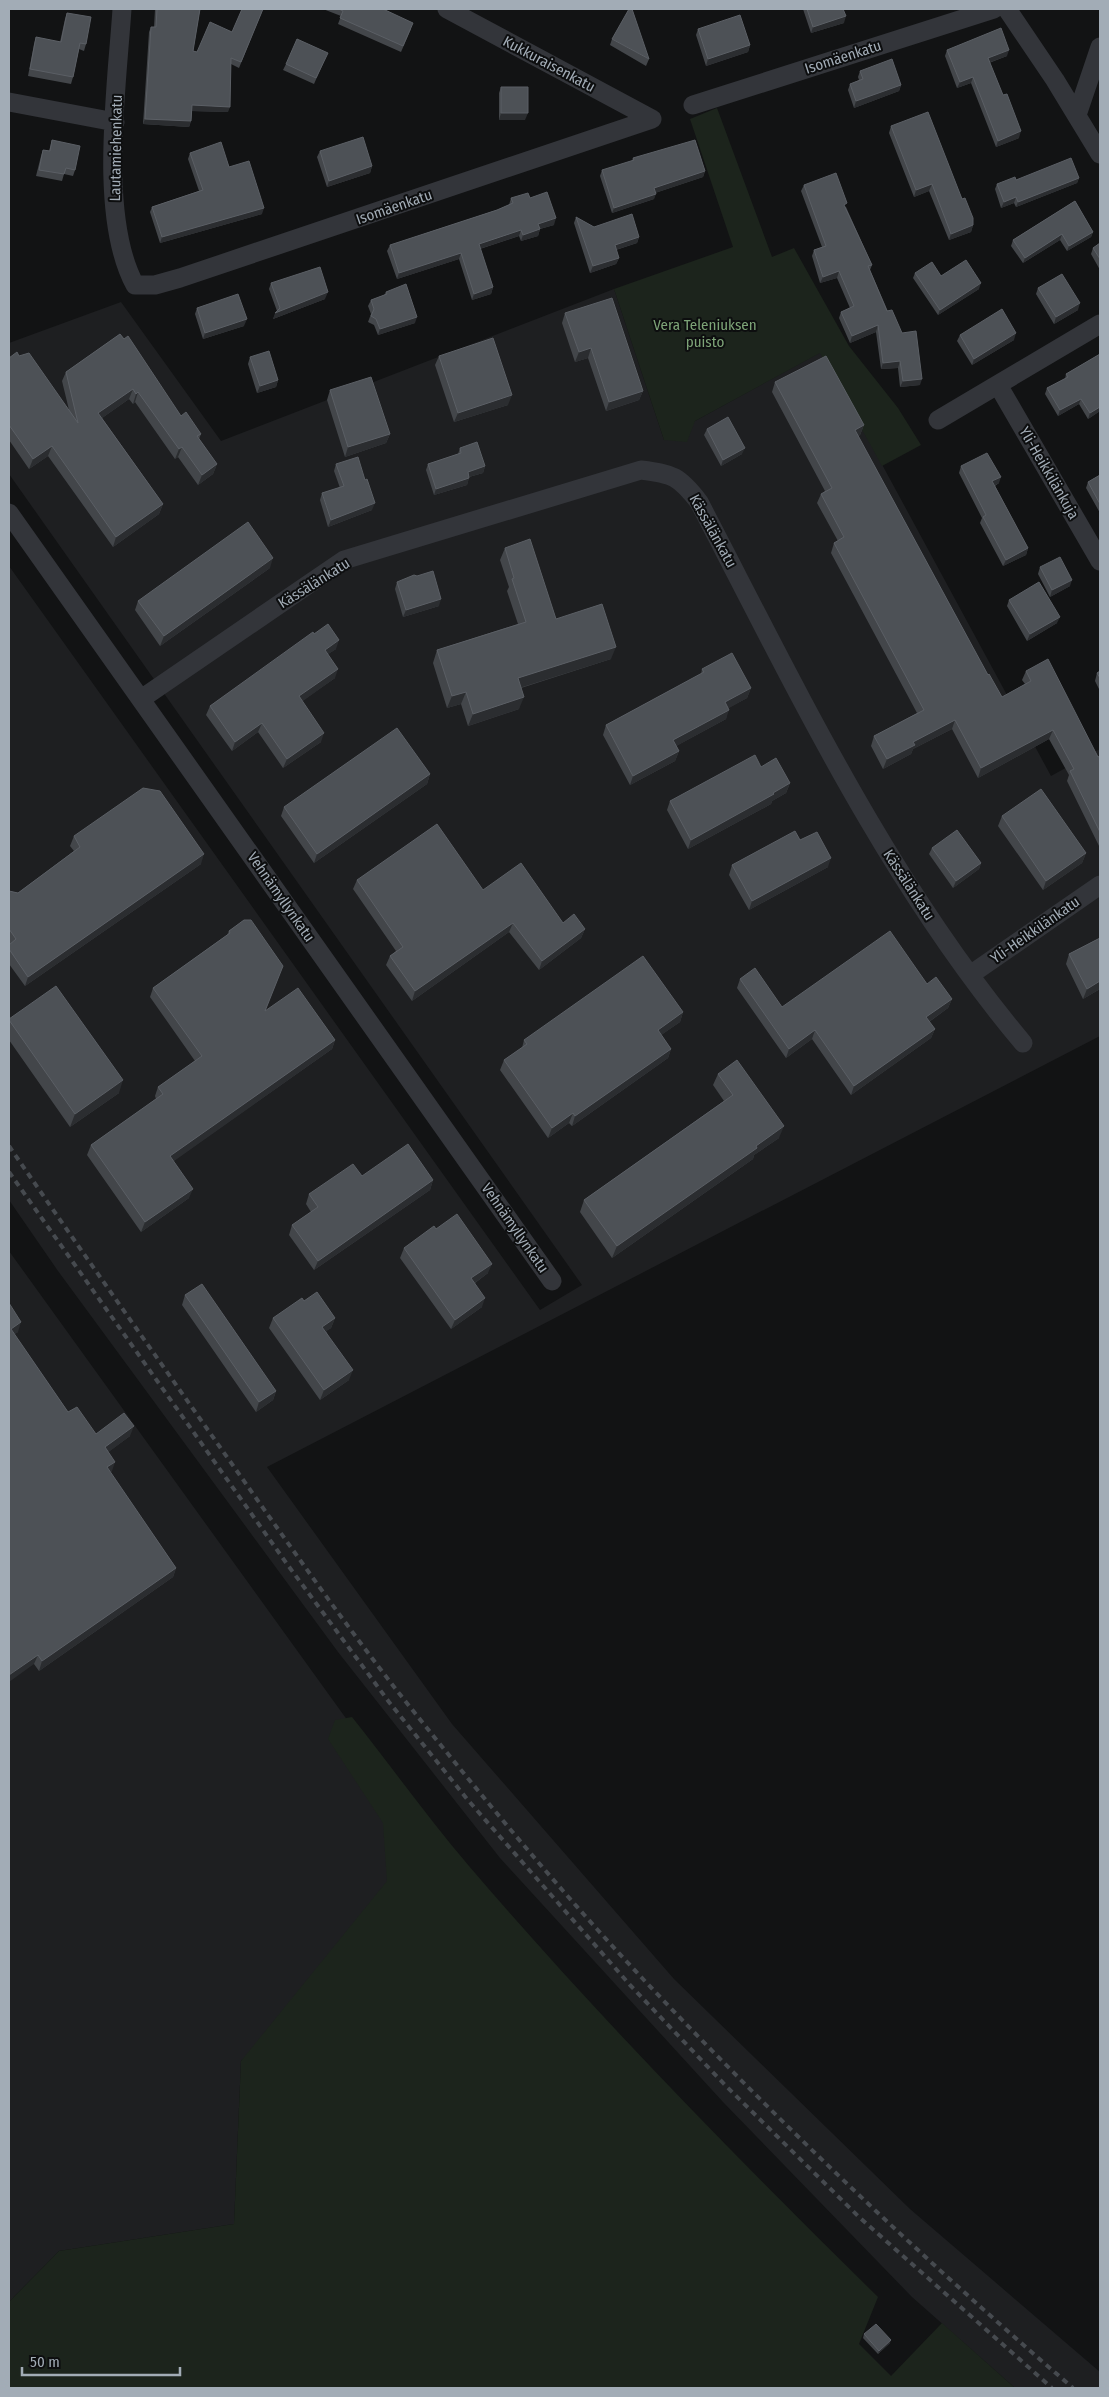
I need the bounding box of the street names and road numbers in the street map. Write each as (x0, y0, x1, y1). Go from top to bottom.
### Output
street label: Kukkuraisenkatu (500, 32, 598, 96)
street label: Isomäenkatu (803, 36, 883, 78)
street label: Lautamiehenkatu (106, 94, 126, 202)
street label: Isomäenkatu (354, 186, 434, 228)
street label: Yli-Heikkilänkuja (1015, 424, 1083, 522)
street label: Kässälänkatu (686, 491, 740, 571)
street label: Kässälänkatu (275, 554, 353, 612)
street label: Kässälänkatu (879, 846, 939, 924)
street label: Vehnämyllynkatu (243, 849, 319, 945)
street label: Yli-Heikkilänkatu (987, 893, 1083, 967)
street label: Vehnämyllynkatu (477, 1180, 553, 1276)

